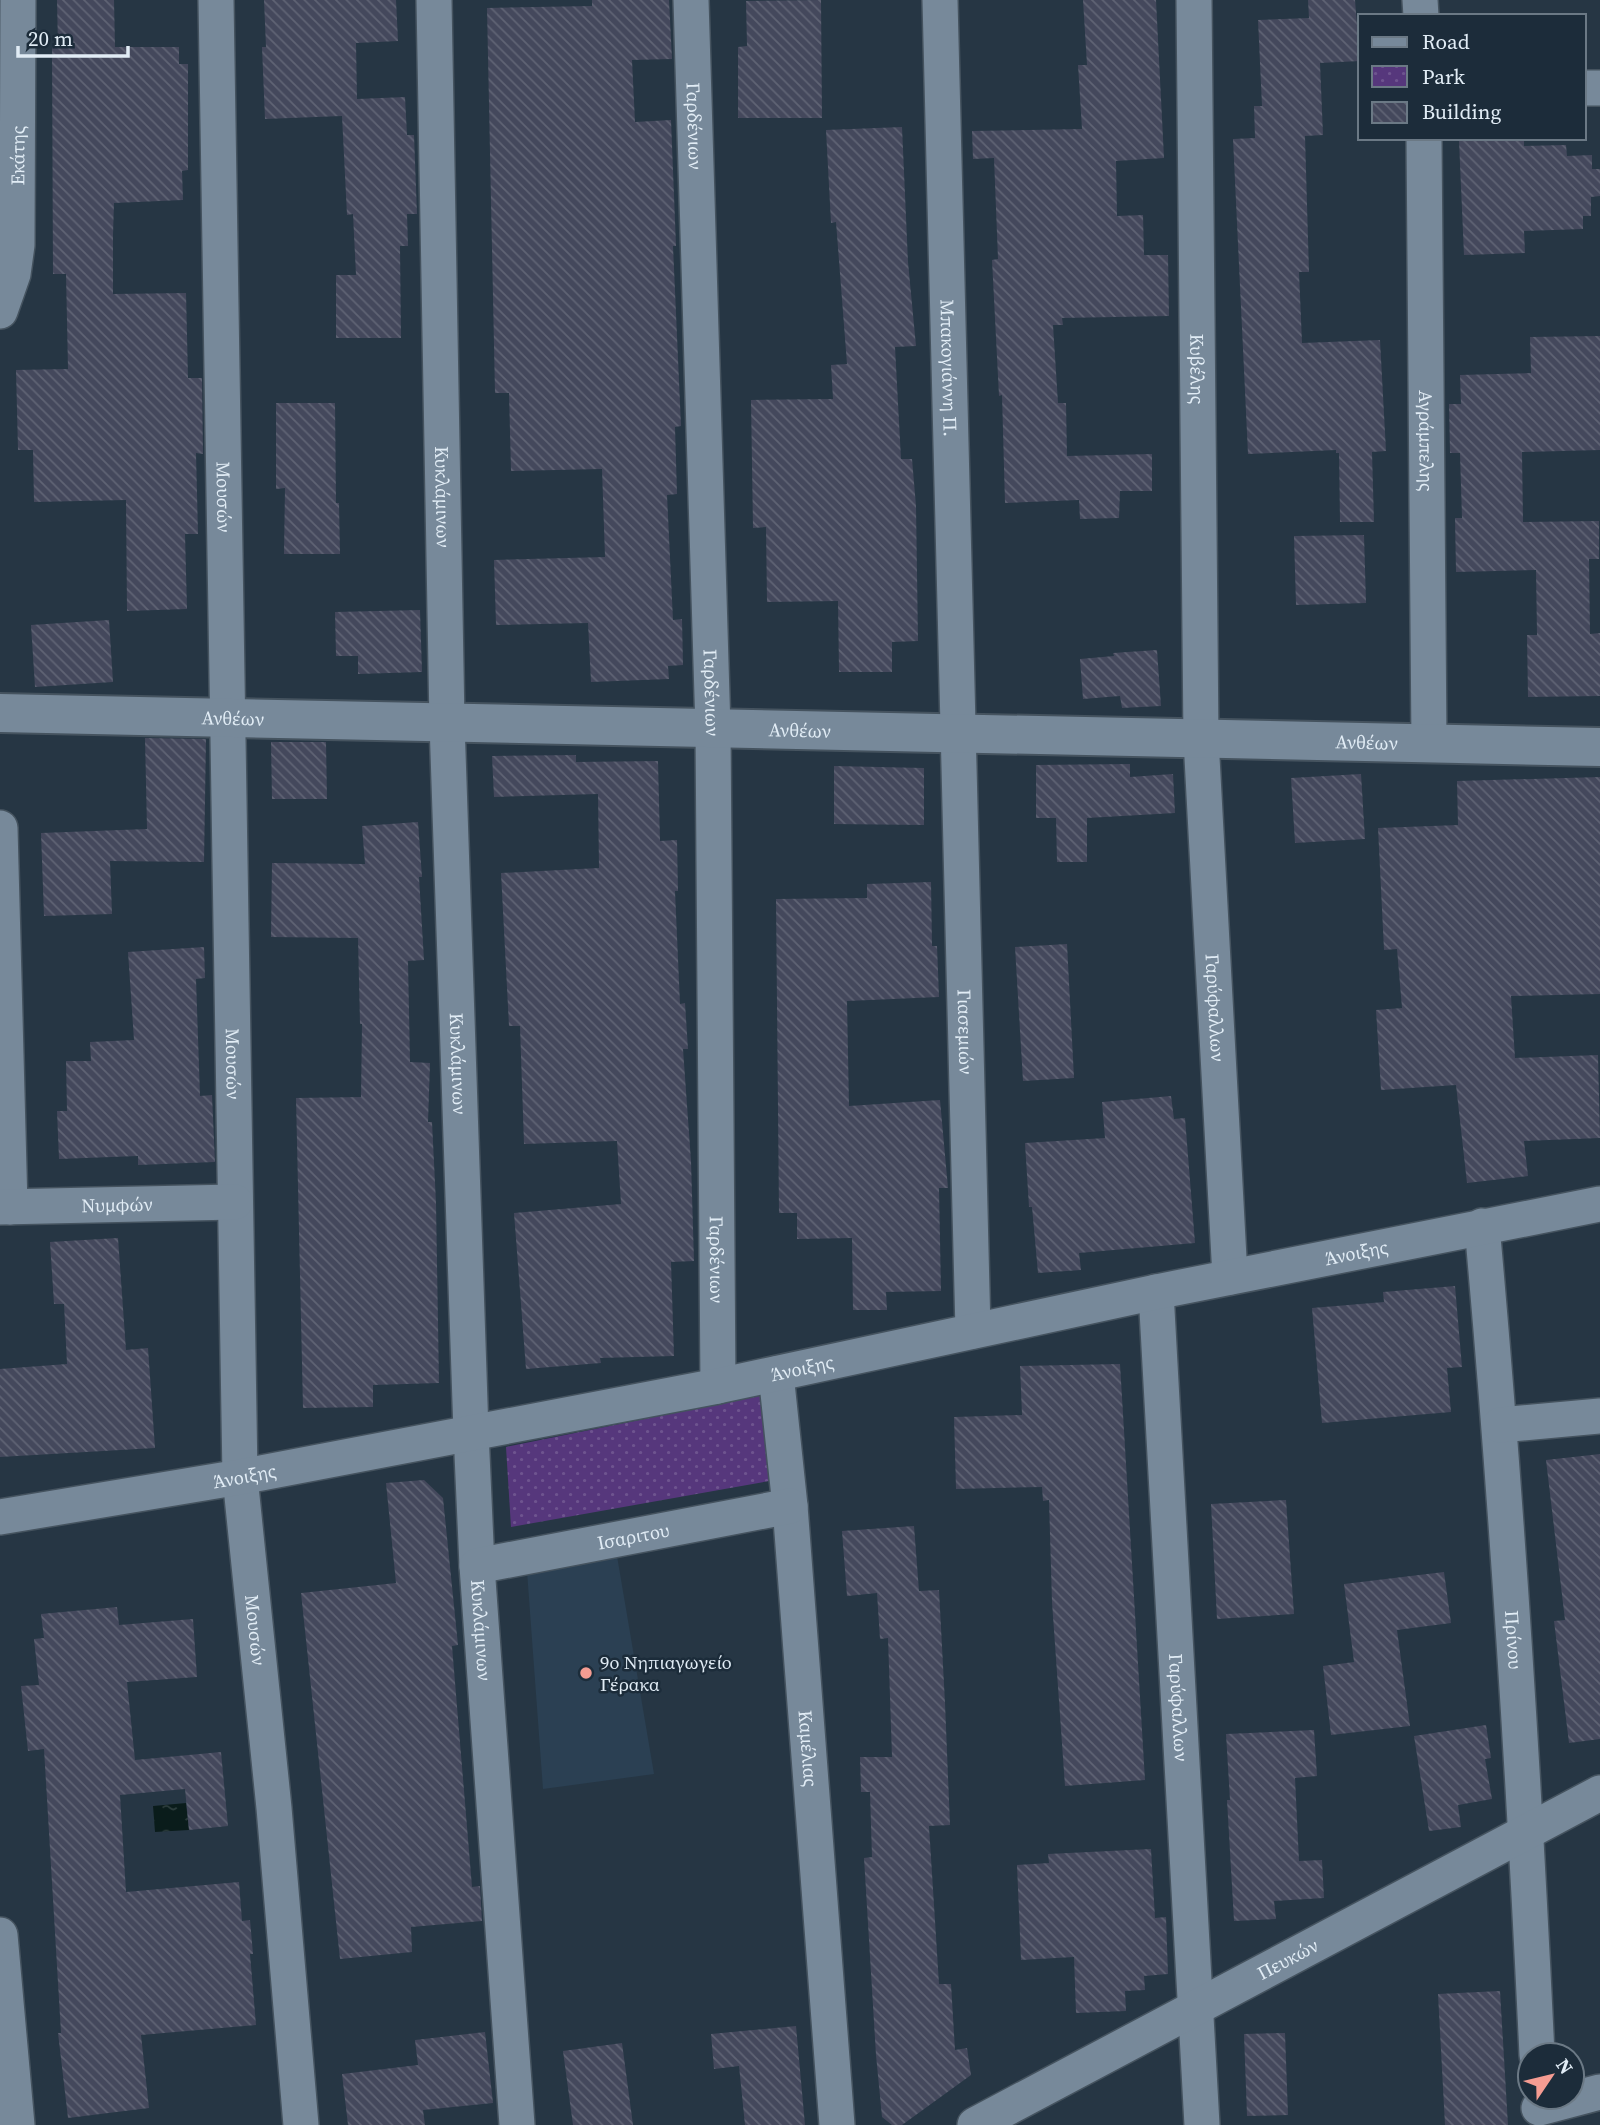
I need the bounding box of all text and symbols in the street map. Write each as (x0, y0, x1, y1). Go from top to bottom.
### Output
scale bar (18, 14, 128, 58)
legend (1358, 14, 1586, 140)
text: 20 m (28, 24, 73, 53)
text: Road (1422, 27, 1470, 56)
text: Park (1422, 62, 1466, 91)
street label: Γαρδένιων (680, 82, 709, 170)
text: Building (1422, 97, 1501, 126)
street label: Εκάτης (4, 126, 30, 185)
street label: Μπακογιάννη Π. (934, 299, 964, 437)
street label: Κυβέλης (1184, 334, 1211, 404)
street label: Αγράμπελης (1413, 390, 1440, 492)
street label: Κυκλάμινων (429, 446, 457, 548)
street label: Μουσών (210, 461, 238, 533)
street label: Γαρδένιων (698, 649, 726, 736)
street label: Ανθέων (201, 704, 265, 732)
street label: Ανθέων (768, 716, 831, 744)
street label: Ανθέων (1335, 728, 1398, 756)
street label: Γαρύφαλλων (1200, 953, 1231, 1062)
street label: Γιασεμιών (952, 989, 980, 1075)
street label: Κυκλάμινων (444, 1012, 473, 1115)
street label: Μουσών (220, 1028, 247, 1100)
street label: Νυμφών (81, 1191, 153, 1218)
street label: Γαρδένιων (704, 1216, 730, 1303)
street label: Άνοιξης (1322, 1233, 1390, 1271)
street label: Άνοιξης (768, 1349, 836, 1387)
street label: Άνοιξης (211, 1457, 278, 1494)
street label: Ισαριτου (595, 1516, 671, 1556)
street label: Κυκλάμινων (465, 1579, 498, 1682)
street label: Μουσών (239, 1593, 272, 1667)
street label: Πρίνου (1499, 1609, 1529, 1670)
place label: 9ο Νηπιαγωγείο Γέρακα (600, 1649, 732, 1697)
street label: Γαρύφαλλων (1163, 1653, 1195, 1762)
marker: 9ο Νηπιαγωγείο Γέρακα (578, 1665, 594, 1681)
street label: Καμέλιας (793, 1709, 824, 1788)
street label: Πευκών (1252, 1932, 1323, 1986)
north arrow (1516, 2041, 1586, 2111)
text: N (1550, 2053, 1580, 2080)

